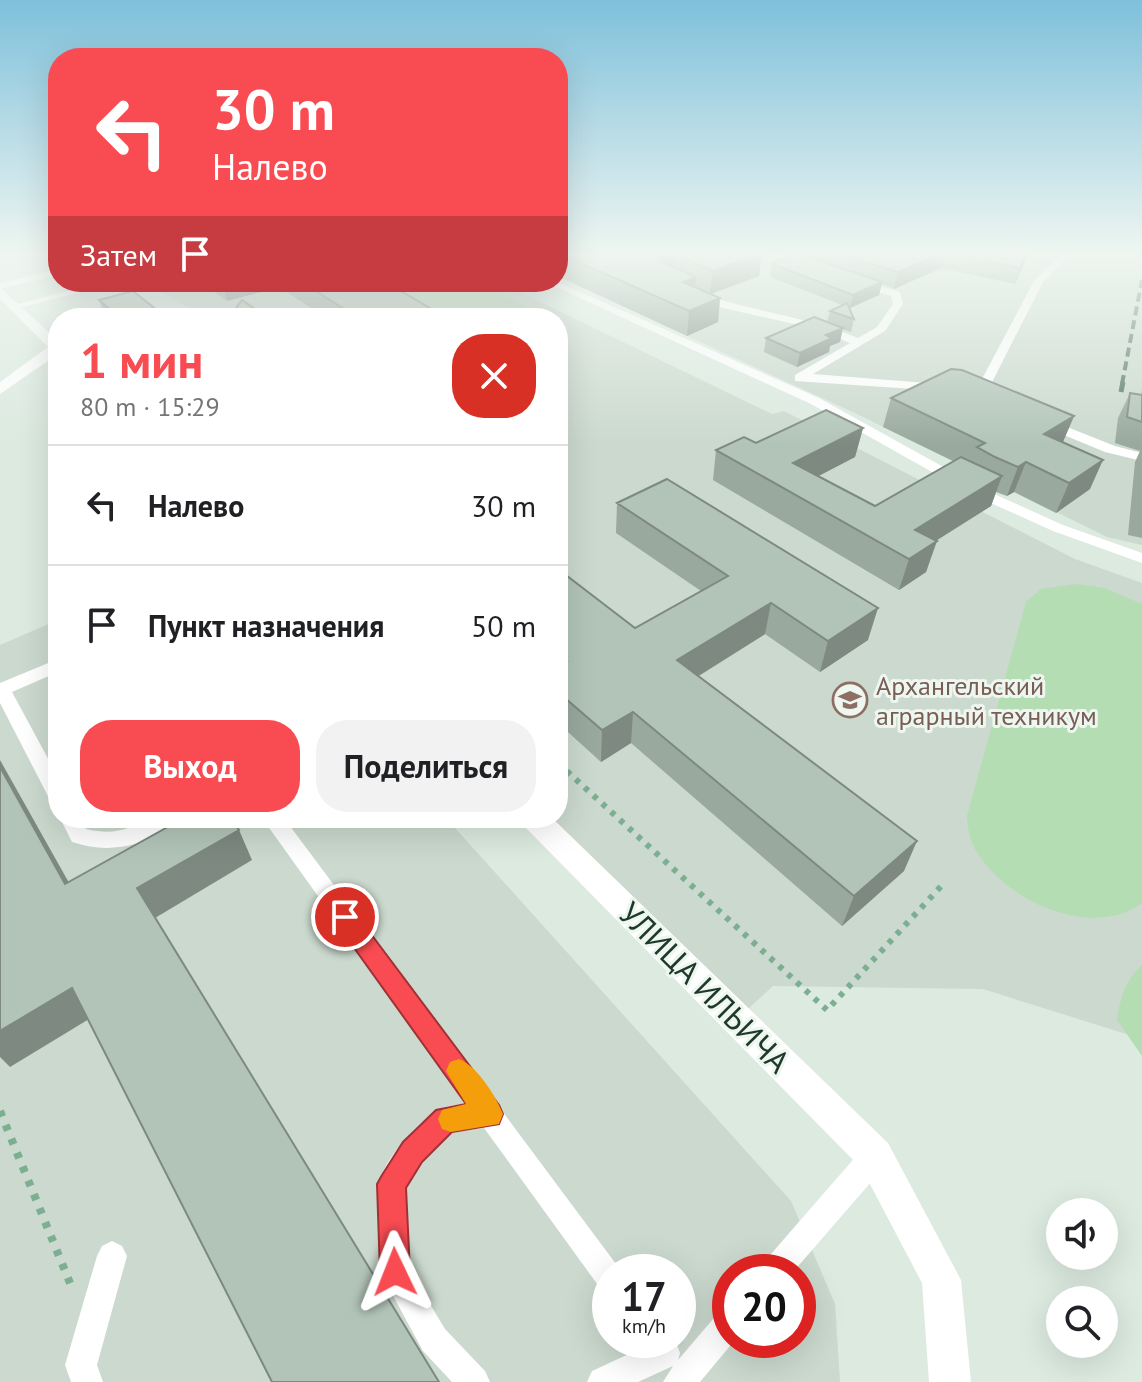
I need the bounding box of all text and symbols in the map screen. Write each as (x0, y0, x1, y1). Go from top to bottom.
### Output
text: 30 m (212, 73, 335, 145)
icon: left (80, 80, 184, 184)
text: Налево (212, 143, 328, 190)
icon: arrive (173, 232, 217, 276)
text: Затем (80, 235, 157, 274)
text: 1 мин (80, 329, 203, 391)
button: close (452, 334, 536, 418)
text: 80 m · 15:29 (80, 390, 220, 423)
icon: left (80, 483, 124, 527)
text: Налево (148, 486, 244, 525)
text: 30 m (471, 486, 536, 525)
icon: arrive (80, 603, 124, 647)
text: Пункт назначения (148, 606, 384, 645)
text: 50 m (471, 606, 536, 645)
place label: Архангельский аграрный техникум (876, 669, 1097, 732)
school or university icon: Архангельский аграрный техникум (831, 681, 869, 719)
button: Выход (80, 720, 300, 812)
button: Поделиться (316, 720, 536, 812)
pin (311, 883, 379, 951)
street label: УЛИЦА ИЛЬИЧА (610, 892, 800, 1082)
icon: arrive (323, 895, 367, 939)
map controls (1046, 1198, 1118, 1358)
button: sound (1046, 1198, 1118, 1270)
position arrow (353, 1230, 437, 1314)
speed limit sign: 20 (712, 1254, 816, 1358)
text: 17 (621, 1270, 667, 1322)
button: search (1046, 1286, 1118, 1358)
text: km/h (622, 1313, 666, 1339)

